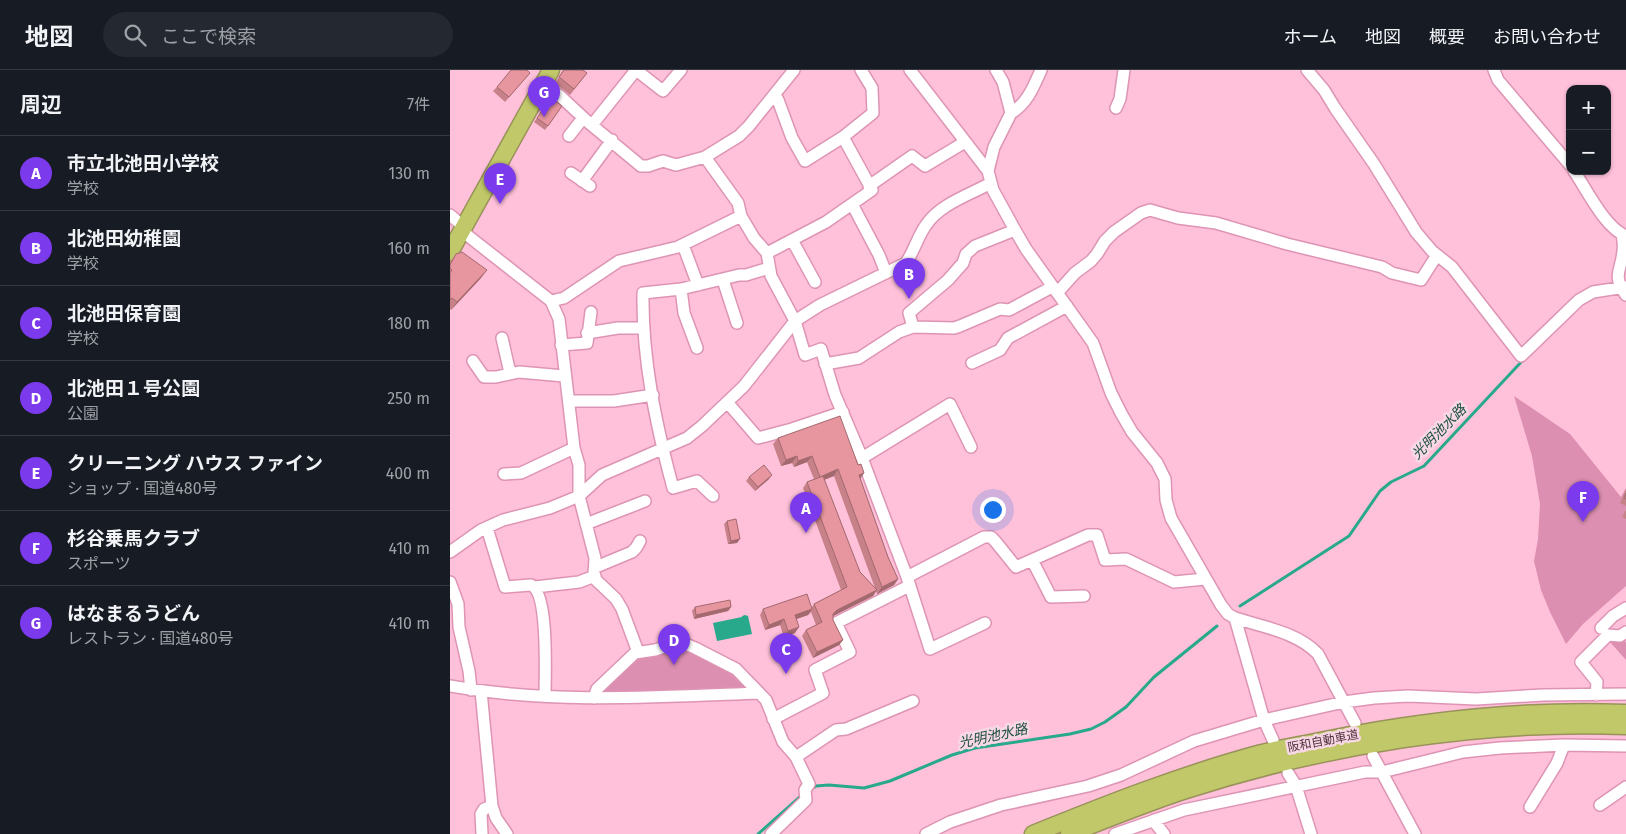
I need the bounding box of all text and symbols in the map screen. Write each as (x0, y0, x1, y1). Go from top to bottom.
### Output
search box (103, 12, 453, 57)
icon: search (121, 21, 149, 49)
text: 地図 (25, 23, 73, 51)
text: ここで検索 (161, 25, 256, 48)
text: ホーム (1284, 26, 1337, 48)
text: 地図 (1365, 26, 1401, 48)
text: 概要 (1429, 26, 1465, 48)
text: お問い合わせ (1493, 26, 1601, 48)
pin: G (528, 76, 560, 117)
map controls (1566, 85, 1611, 175)
button: + (1566, 85, 1611, 130)
text: 周辺 (20, 92, 62, 118)
text: 7件 (407, 95, 430, 114)
button: − (1566, 130, 1611, 175)
text: 市立北池田小学校 (67, 152, 219, 175)
pin: E (484, 163, 516, 204)
text: A (31, 164, 41, 183)
text: 130 m (388, 164, 430, 183)
text: 学校 (67, 179, 99, 198)
text: 北池田幼稚園 (67, 227, 181, 250)
text: B (31, 239, 41, 258)
text: 160 m (388, 239, 430, 258)
text: 学校 (67, 254, 99, 273)
pin: B (893, 258, 925, 299)
text: 北池田保育園 (67, 302, 181, 325)
text: C (31, 314, 41, 333)
text: 180 m (387, 314, 430, 333)
text: 学校 (67, 329, 99, 348)
text: 北池田１号公園 (67, 377, 200, 400)
text: D (31, 389, 41, 408)
text: 250 m (387, 389, 430, 408)
water label: 光明池水路 (1408, 401, 1470, 463)
text: 公園 (67, 404, 99, 423)
text: クリーニング ハウス ファイン (67, 452, 323, 475)
text: E (32, 464, 40, 483)
text: 400 m (386, 464, 430, 483)
text: ショップ · 国道480号 (67, 479, 218, 498)
pin: F (1567, 481, 1599, 522)
pin: A (790, 492, 822, 533)
your location (980, 497, 1006, 523)
text: 杉谷乗馬クラブ (67, 527, 200, 550)
text: F (32, 539, 40, 558)
text: 410 m (389, 539, 430, 558)
text: スポーツ (67, 554, 131, 573)
text: はなまるうどん (67, 602, 200, 625)
text: G (31, 614, 41, 633)
text: 410 m (389, 614, 430, 633)
pin: D (658, 624, 690, 665)
text: レストラン · 国道480号 (67, 629, 234, 648)
pin: C (770, 633, 802, 674)
water label: 光明池水路 (957, 720, 1030, 752)
street label: 阪和自動車道 (1286, 727, 1360, 755)

